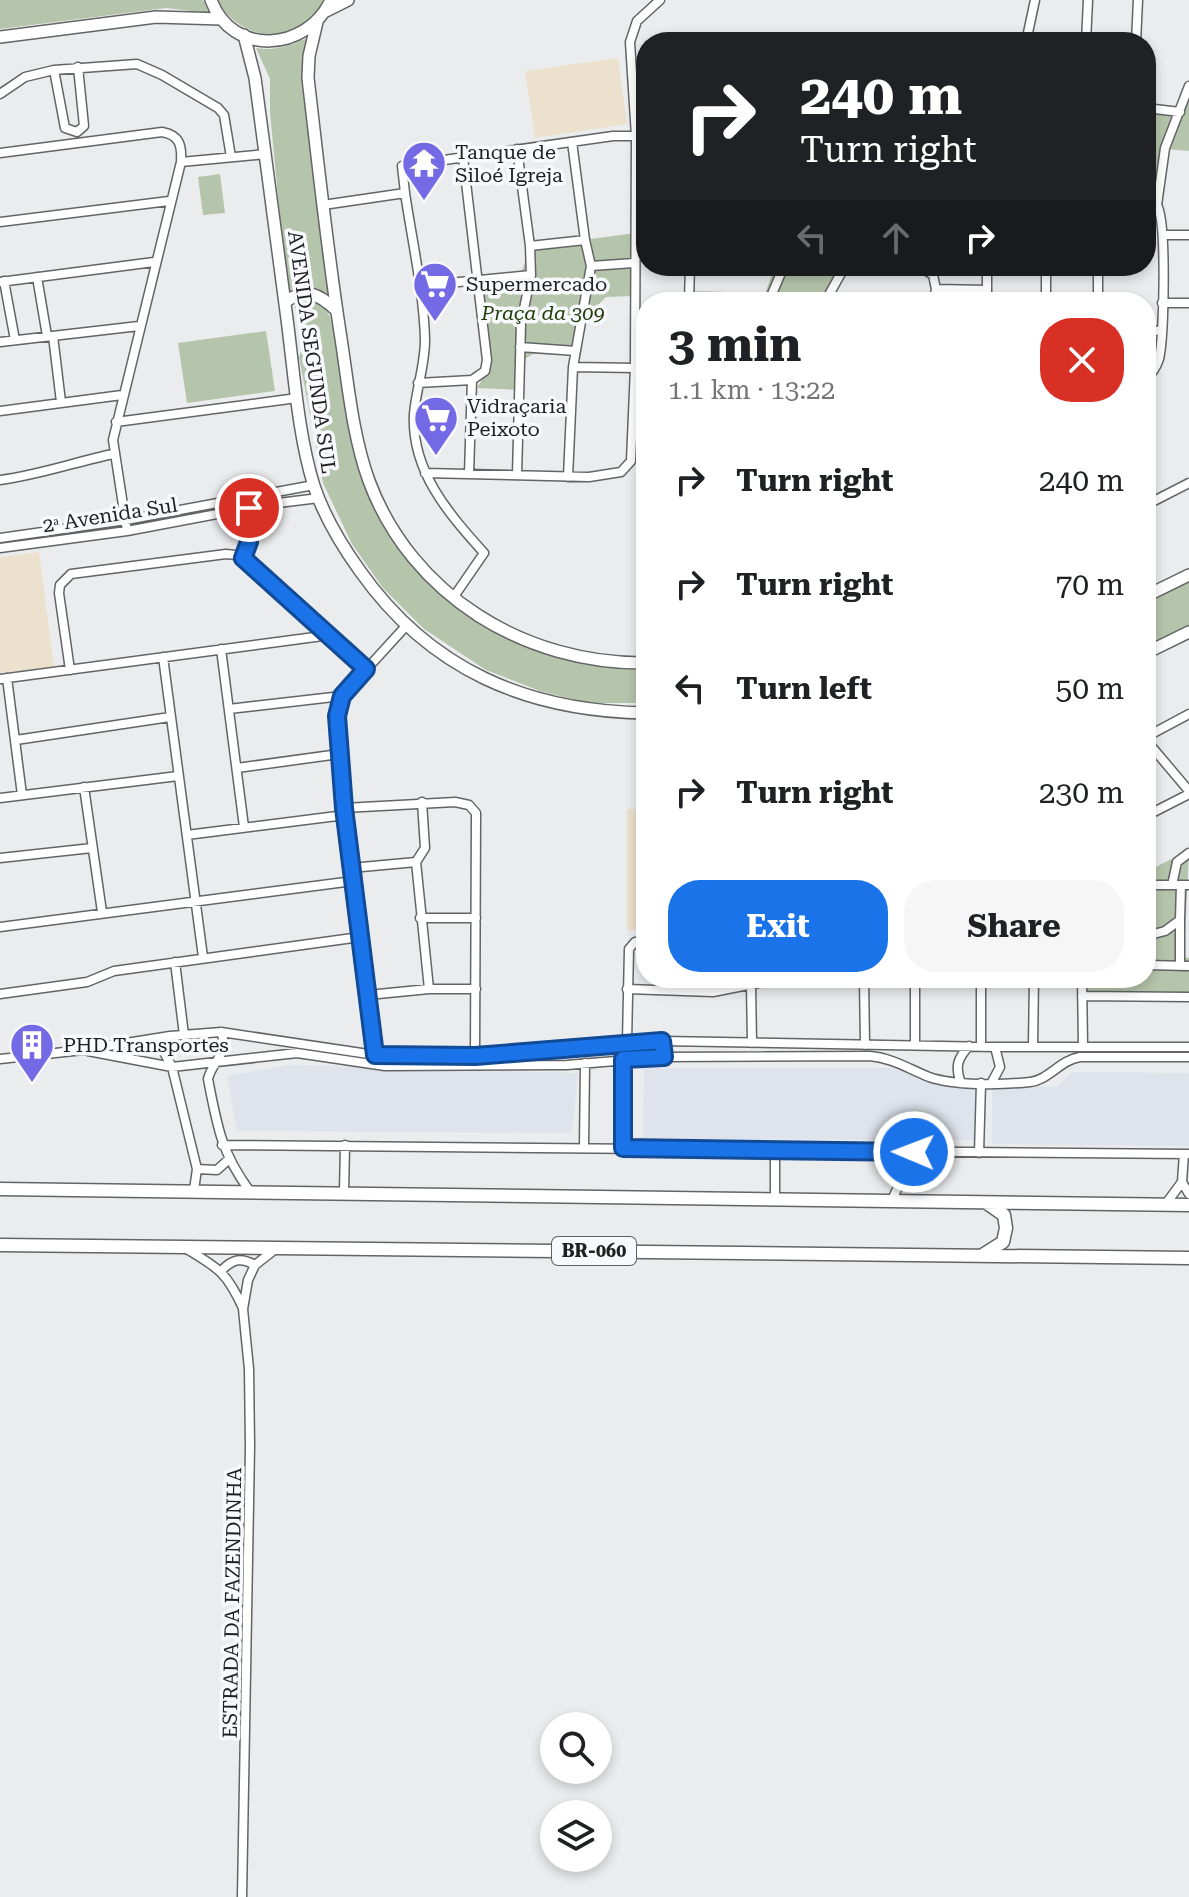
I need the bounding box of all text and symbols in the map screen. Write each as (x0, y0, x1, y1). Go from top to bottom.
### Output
text: 240 m (800, 62, 962, 128)
icon: right (668, 64, 772, 168)
text: Turn right (800, 129, 977, 171)
temple icon: Tanque de Siloé Igreja (400, 139, 448, 202)
place label: Tanque de Siloé Igreja (455, 140, 563, 187)
icon: left (790, 216, 834, 260)
icon: ahead (874, 216, 918, 260)
icon: right (958, 216, 1002, 260)
street label: AVENIDA SEGUNDA SUL (283, 229, 341, 475)
supermarket icon: Supermercado (411, 260, 459, 323)
place label: Supermercado (466, 272, 607, 296)
park label: Praça da 309 (480, 301, 605, 325)
text: 3 min (668, 317, 801, 373)
button: close (1040, 318, 1124, 402)
text: 1.1 km · 13:22 (668, 375, 835, 405)
supermarket icon: Vidraçaria Peixoto (412, 394, 460, 457)
place label: Vidraçaria Peixoto (467, 394, 566, 441)
icon: right (668, 458, 712, 502)
text: Turn right (736, 463, 893, 498)
text: 240 m (1039, 463, 1124, 498)
pin (215, 474, 283, 542)
icon: arrive (227, 486, 271, 530)
street label: 2ᵃ Avenida Sul (41, 492, 179, 538)
icon: right (668, 562, 712, 606)
text: Turn right (736, 567, 893, 602)
text: 70 m (1055, 567, 1124, 602)
icon: left (668, 666, 712, 710)
text: Turn left (736, 671, 872, 706)
text: 50 m (1055, 671, 1124, 706)
icon: right (668, 770, 712, 814)
text: Turn right (736, 775, 893, 810)
text: 230 m (1039, 775, 1124, 810)
button: Exit (668, 880, 888, 972)
button: Share (904, 880, 1124, 972)
building icon: PHD Transportes (8, 1021, 56, 1084)
place label: PHD Transportes (63, 1033, 229, 1057)
position arrow (872, 1110, 956, 1194)
road number: BR-060 (552, 1237, 636, 1265)
street label: ESTRADA DA FAZENDINHA (218, 1467, 246, 1739)
map controls (540, 1712, 612, 1872)
button: search (540, 1712, 612, 1784)
button: layers (540, 1800, 612, 1872)

